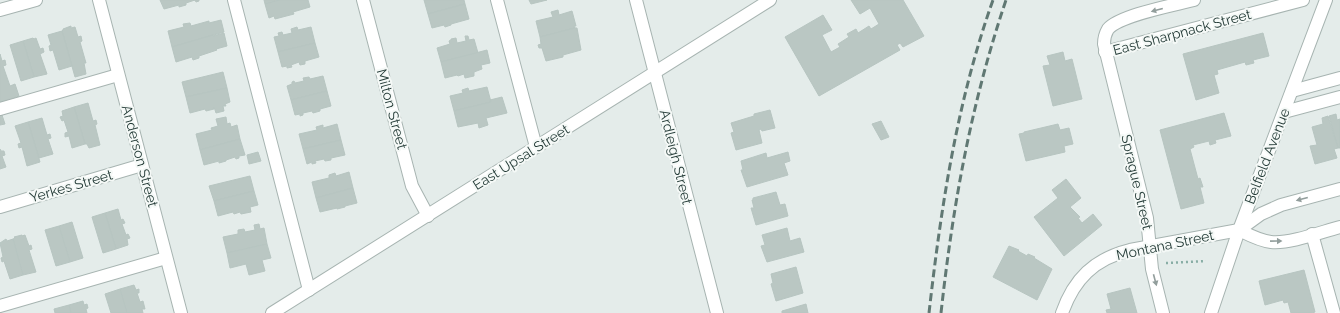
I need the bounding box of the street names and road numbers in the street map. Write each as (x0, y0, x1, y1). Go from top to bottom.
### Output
street label: East Sharpnack Street (1111, 6, 1253, 58)
street label: Milton Street (374, 67, 410, 151)
street label: Anderson Street (119, 103, 161, 209)
street label: Belfield Avenue (1241, 106, 1293, 206)
street label: Ardleigh Street (656, 108, 696, 206)
street label: East Upsal Street (470, 121, 572, 193)
street label: Sprague Street (1118, 133, 1156, 231)
street label: Yerkes Street (28, 166, 115, 205)
street label: Montana Street (1115, 227, 1215, 263)

